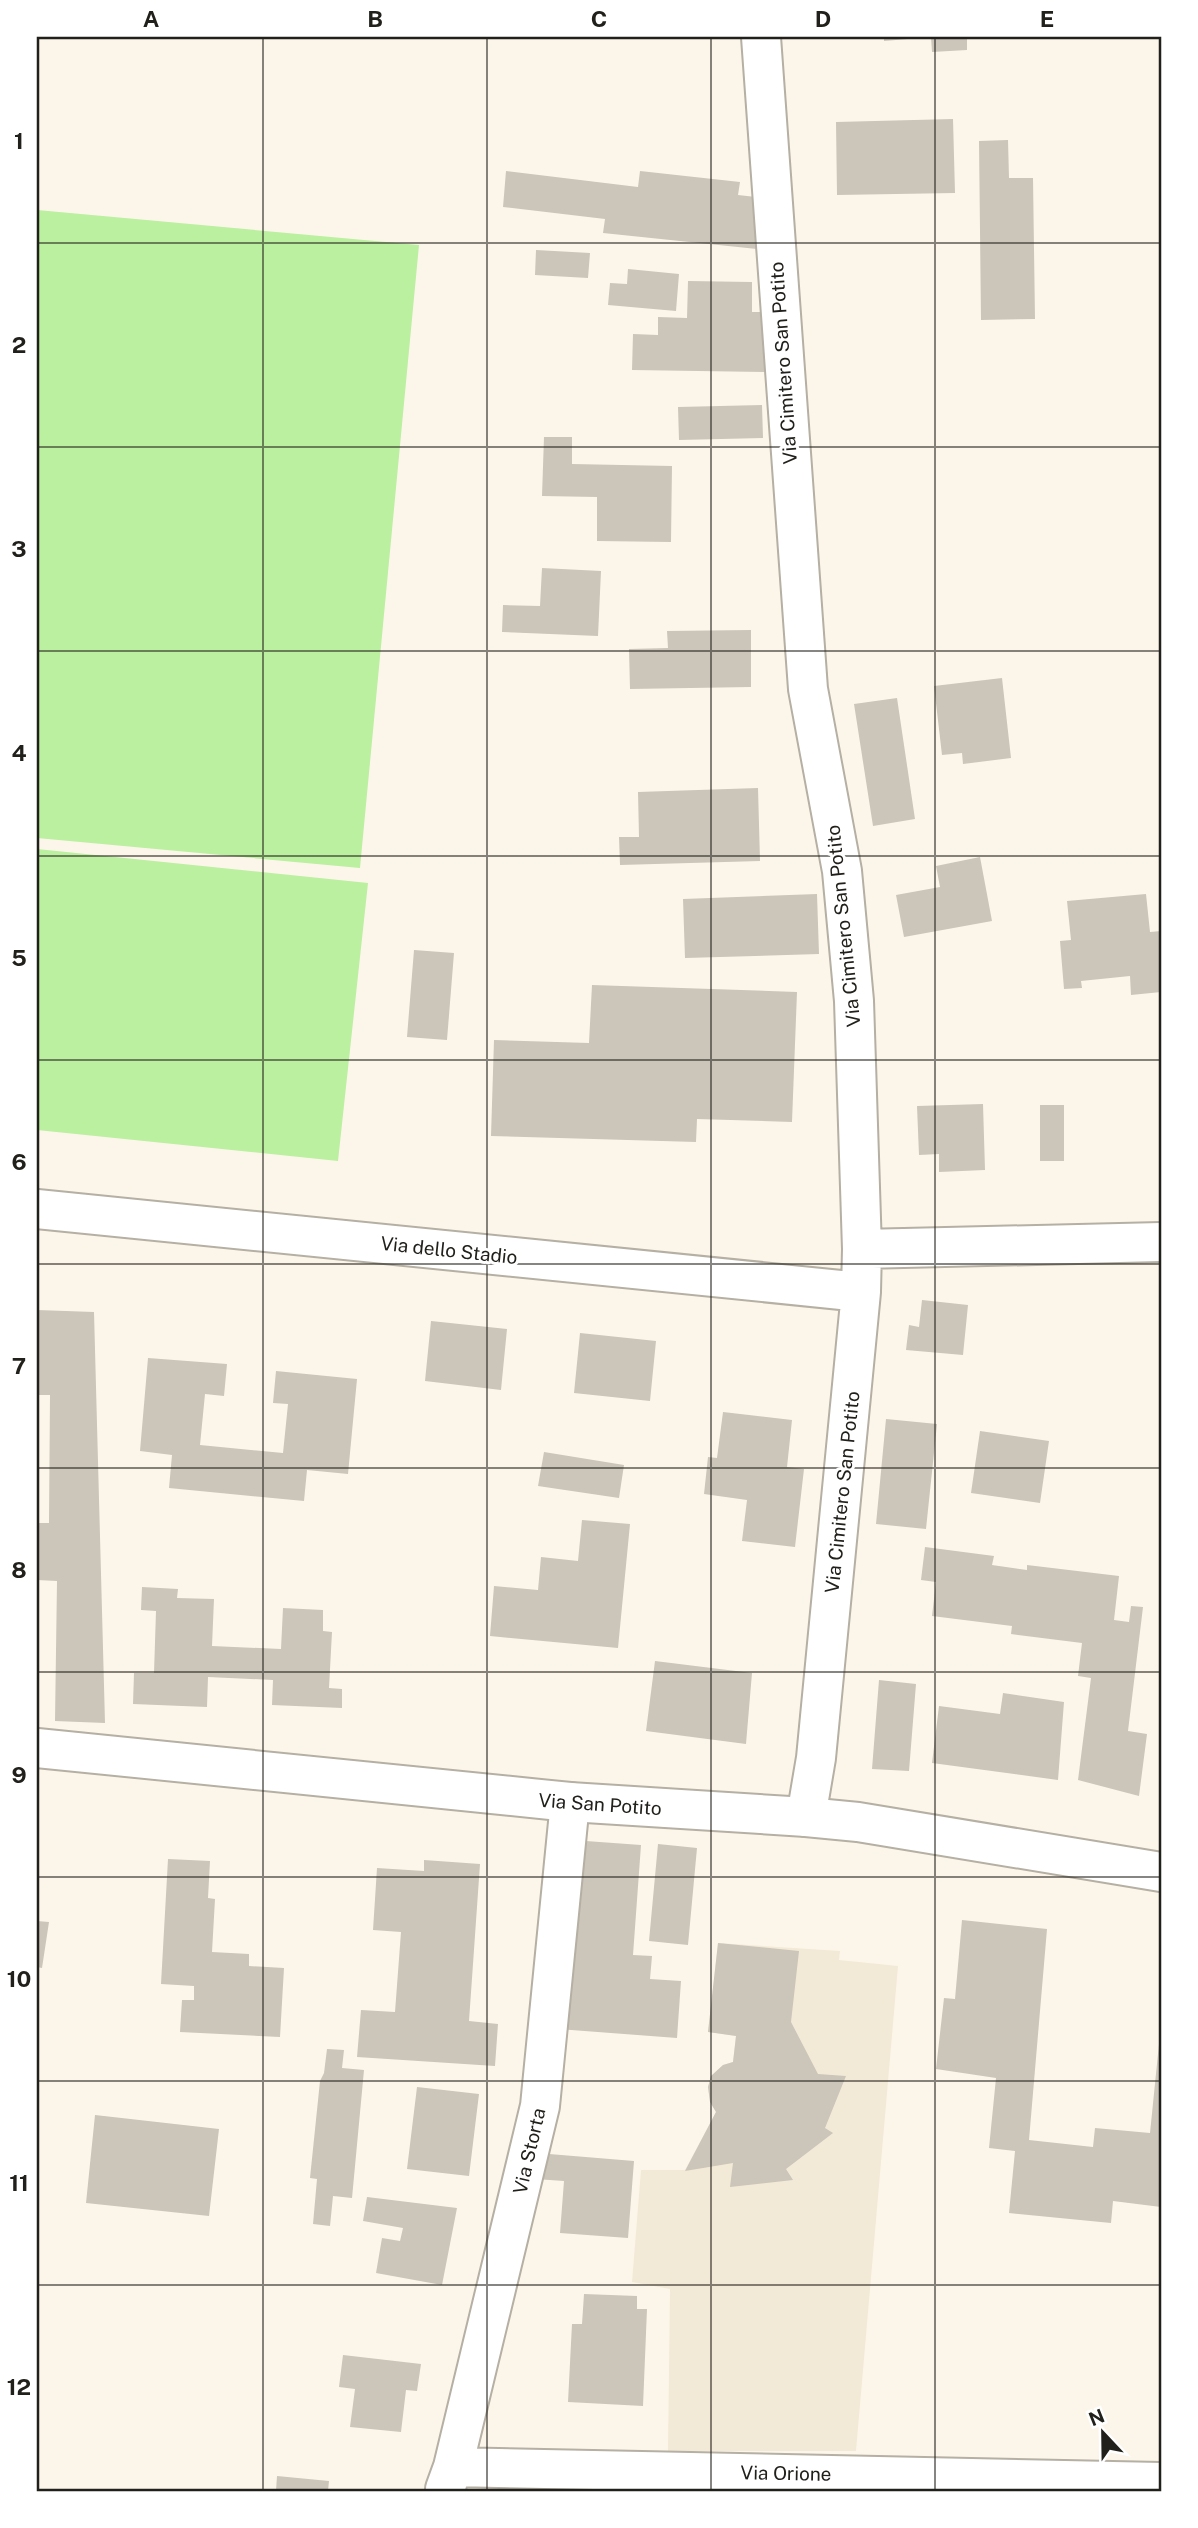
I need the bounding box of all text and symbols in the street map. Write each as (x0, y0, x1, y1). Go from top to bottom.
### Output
text: A (143, 5, 160, 32)
text: B (367, 5, 383, 32)
text: C (591, 5, 607, 32)
text: D (815, 5, 831, 32)
text: E (1040, 5, 1054, 32)
text: 1 (14, 127, 24, 154)
street label: Via Cimitero San Potito (765, 261, 801, 465)
text: 2 (12, 331, 26, 358)
text: 3 (11, 535, 27, 562)
text: 4 (11, 739, 27, 766)
street label: Via Cimitero San Potito (821, 824, 865, 1028)
text: 5 (11, 944, 27, 971)
text: 6 (11, 1148, 27, 1175)
street label: Via dello Stadio (379, 1232, 519, 1268)
text: 7 (12, 1352, 26, 1379)
street label: Via Cimitero San Potito (820, 1390, 864, 1594)
text: 8 (11, 1556, 27, 1583)
text: 9 (11, 1761, 27, 1788)
street label: Via San Potito (538, 1789, 662, 1819)
text: 10 (7, 1965, 31, 1992)
street label: Via Storta (508, 2106, 550, 2196)
text: 11 (9, 2169, 29, 2196)
text: 12 (7, 2373, 31, 2400)
north arrow (1068, 2398, 1138, 2468)
text: N (1086, 2404, 1108, 2430)
street label: Via Orione (740, 2461, 832, 2485)

